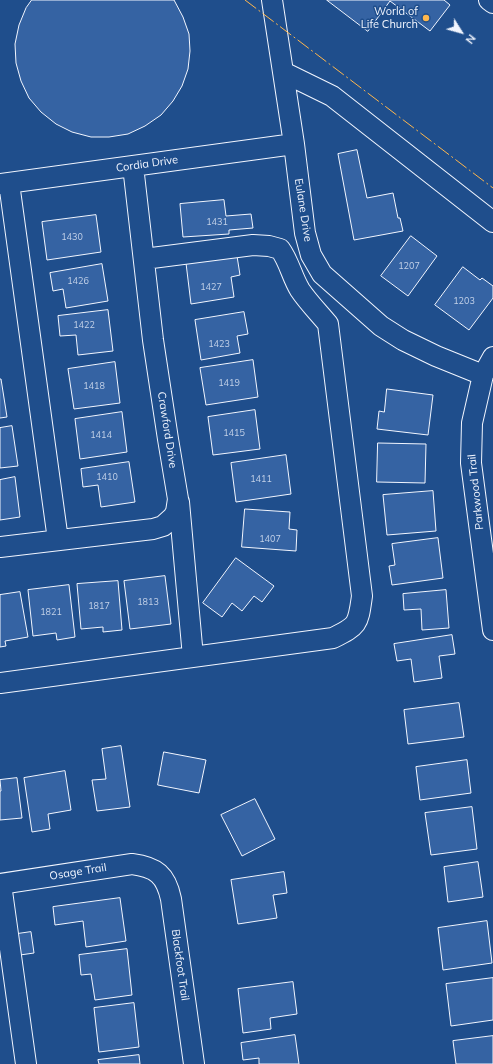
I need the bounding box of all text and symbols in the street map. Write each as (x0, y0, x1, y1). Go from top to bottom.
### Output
place label: World of Life Church (361, 5, 418, 31)
north arrow (441, 12, 481, 52)
marker: World of Life Church (421, 13, 431, 23)
text: N (462, 32, 479, 47)
street label: Cordia Drive (115, 153, 179, 175)
street label: Eulane Drive (291, 177, 315, 243)
house number: 1431 (206, 217, 228, 227)
house number: 1430 (61, 232, 83, 242)
house number: 1207 (398, 261, 420, 271)
house number: 1426 (67, 276, 89, 286)
house number: 1427 (200, 282, 222, 292)
house number: 1203 (453, 296, 475, 306)
house number: 1422 (73, 320, 95, 330)
house number: 1423 (208, 339, 230, 349)
house number: 1419 (218, 378, 240, 388)
house number: 1418 (83, 381, 105, 391)
street label: Crawford Drive (154, 391, 180, 469)
house number: 1415 (223, 428, 245, 438)
house number: 1414 (90, 430, 112, 440)
street label: Parkwood Trail (465, 453, 487, 531)
house number: 1410 (96, 472, 118, 482)
house number: 1411 (250, 474, 272, 484)
house number: 1407 (259, 534, 281, 544)
house number: 1813 (137, 597, 159, 607)
house number: 1817 (88, 601, 110, 611)
house number: 1821 (40, 607, 62, 617)
street label: Osage Trail (49, 861, 107, 883)
street label: Blackfoot Trail (168, 928, 192, 1002)

